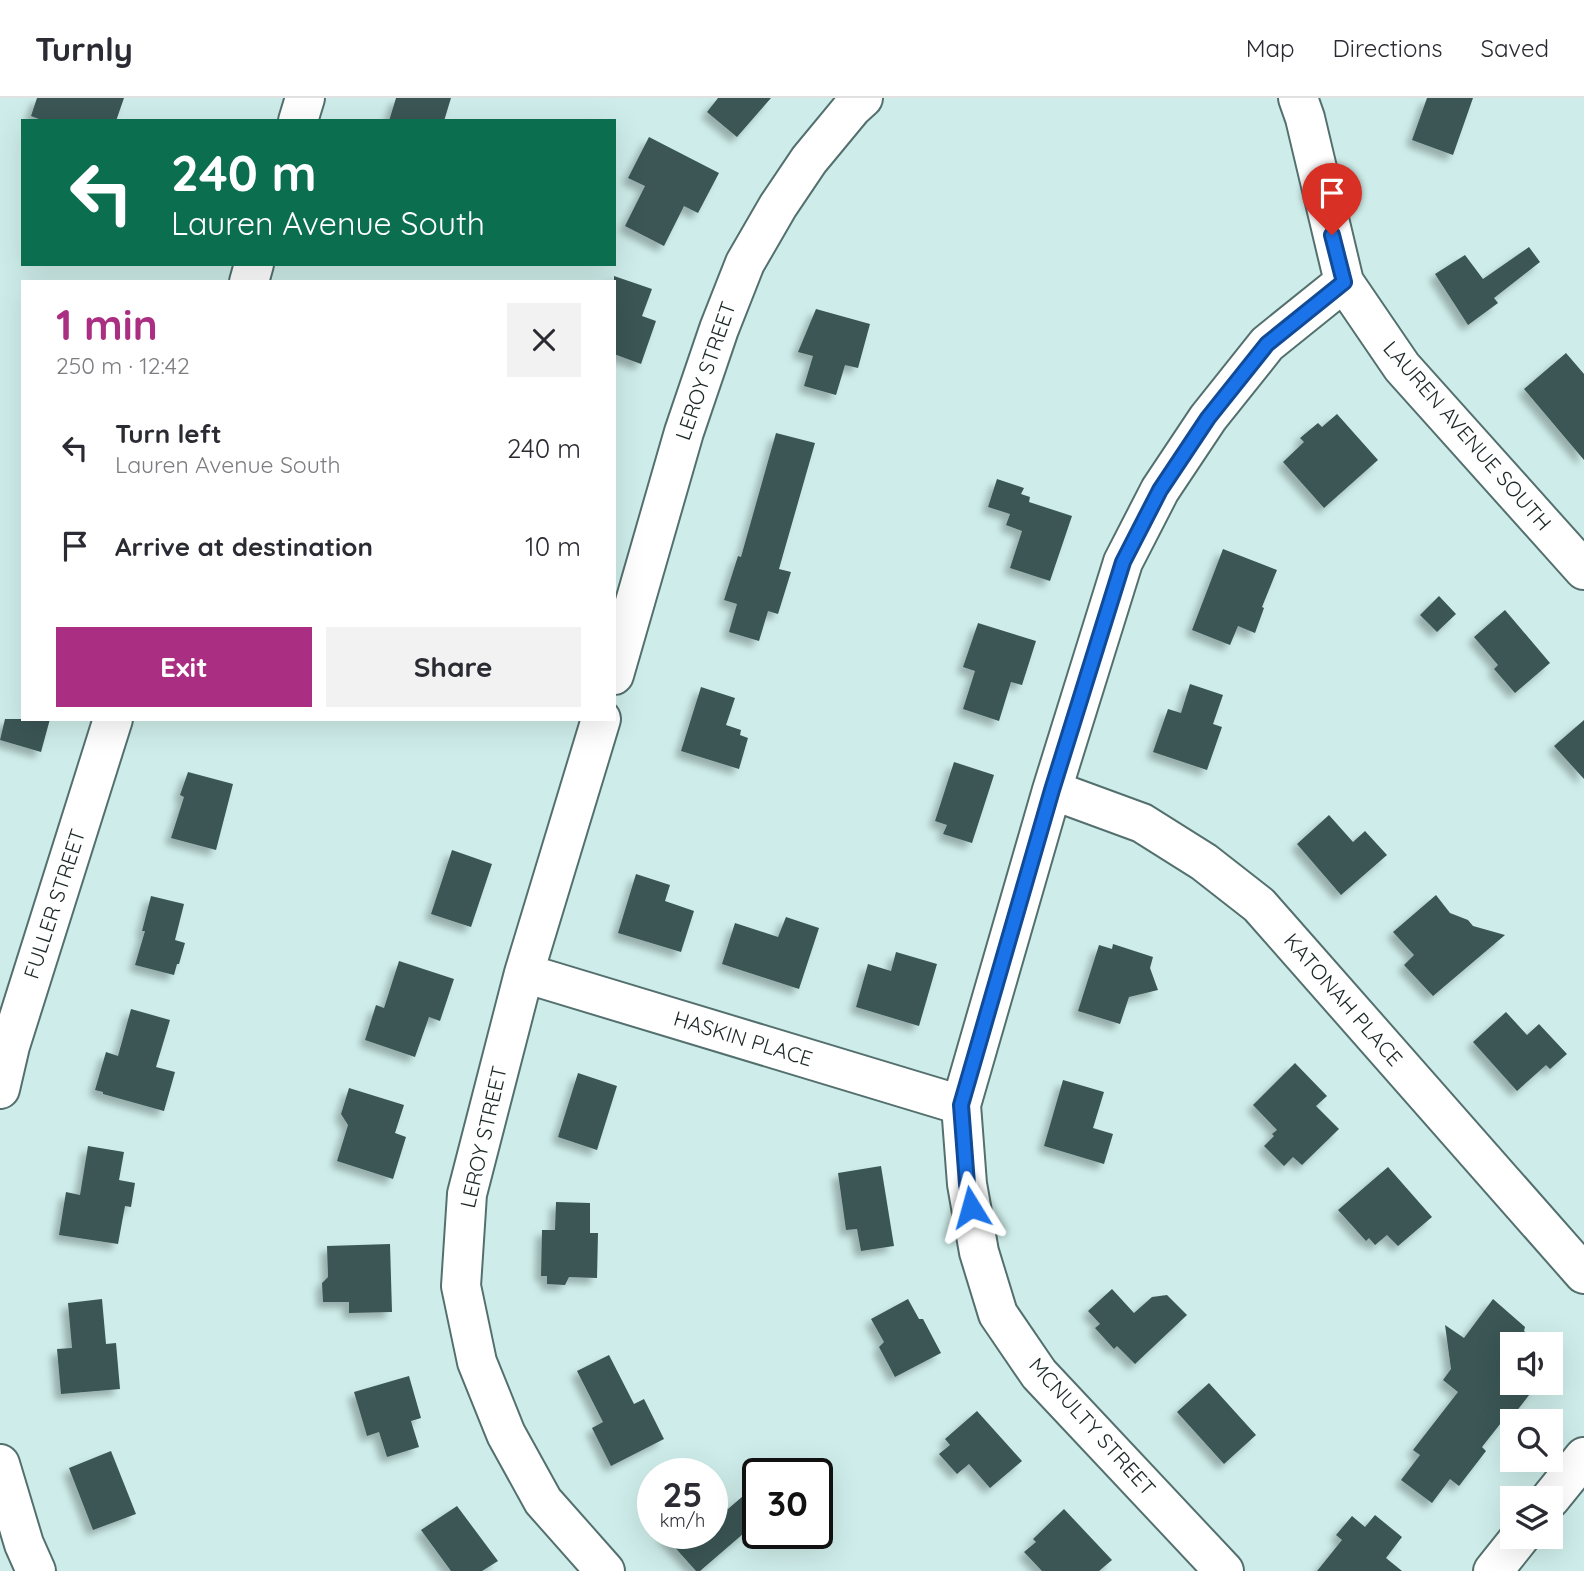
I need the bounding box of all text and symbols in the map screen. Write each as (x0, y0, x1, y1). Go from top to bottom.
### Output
text: Turnly (35, 28, 133, 69)
text: Map (1246, 33, 1295, 63)
text: Directions (1333, 33, 1443, 63)
text: Saved (1481, 33, 1549, 63)
text: 240 m (171, 142, 317, 203)
icon: left (56, 147, 147, 238)
pin (1302, 163, 1362, 235)
icon: arrive (1313, 174, 1351, 212)
text: Lauren Avenue South (171, 203, 485, 243)
text: 1 min (56, 298, 158, 351)
street label: LEROY STREET (669, 298, 741, 443)
button: close (507, 303, 581, 377)
street label: LAUREN AVENUE SOUTH (1378, 335, 1557, 535)
text: 250 m · 12:42 (56, 351, 190, 380)
text: Turn left (115, 417, 222, 450)
icon: left (56, 429, 94, 467)
text: 240 m (507, 432, 581, 465)
text: Lauren Avenue South (115, 450, 341, 479)
icon: arrive (56, 527, 94, 565)
text: Arrive at destination (115, 530, 373, 563)
text: 10 m (525, 530, 581, 563)
button: Exit (56, 627, 312, 707)
button: Share (326, 627, 581, 707)
street label: FULLER STREET (18, 825, 91, 982)
street label: KATONAH PLACE (1279, 928, 1409, 1071)
street label: HASKIN PLACE (671, 1005, 816, 1071)
street label: LEROY STREET (454, 1063, 512, 1210)
position arrow (934, 1170, 1008, 1244)
map controls (1500, 1332, 1563, 1549)
button: sound (1500, 1332, 1563, 1395)
street label: MCNULTY STREET (1024, 1352, 1162, 1501)
button: search (1500, 1409, 1563, 1472)
speed limit sign: 30 (742, 1458, 833, 1549)
text: 25 (662, 1472, 703, 1516)
button: layers (1500, 1486, 1563, 1549)
text: km/h (660, 1509, 705, 1532)

